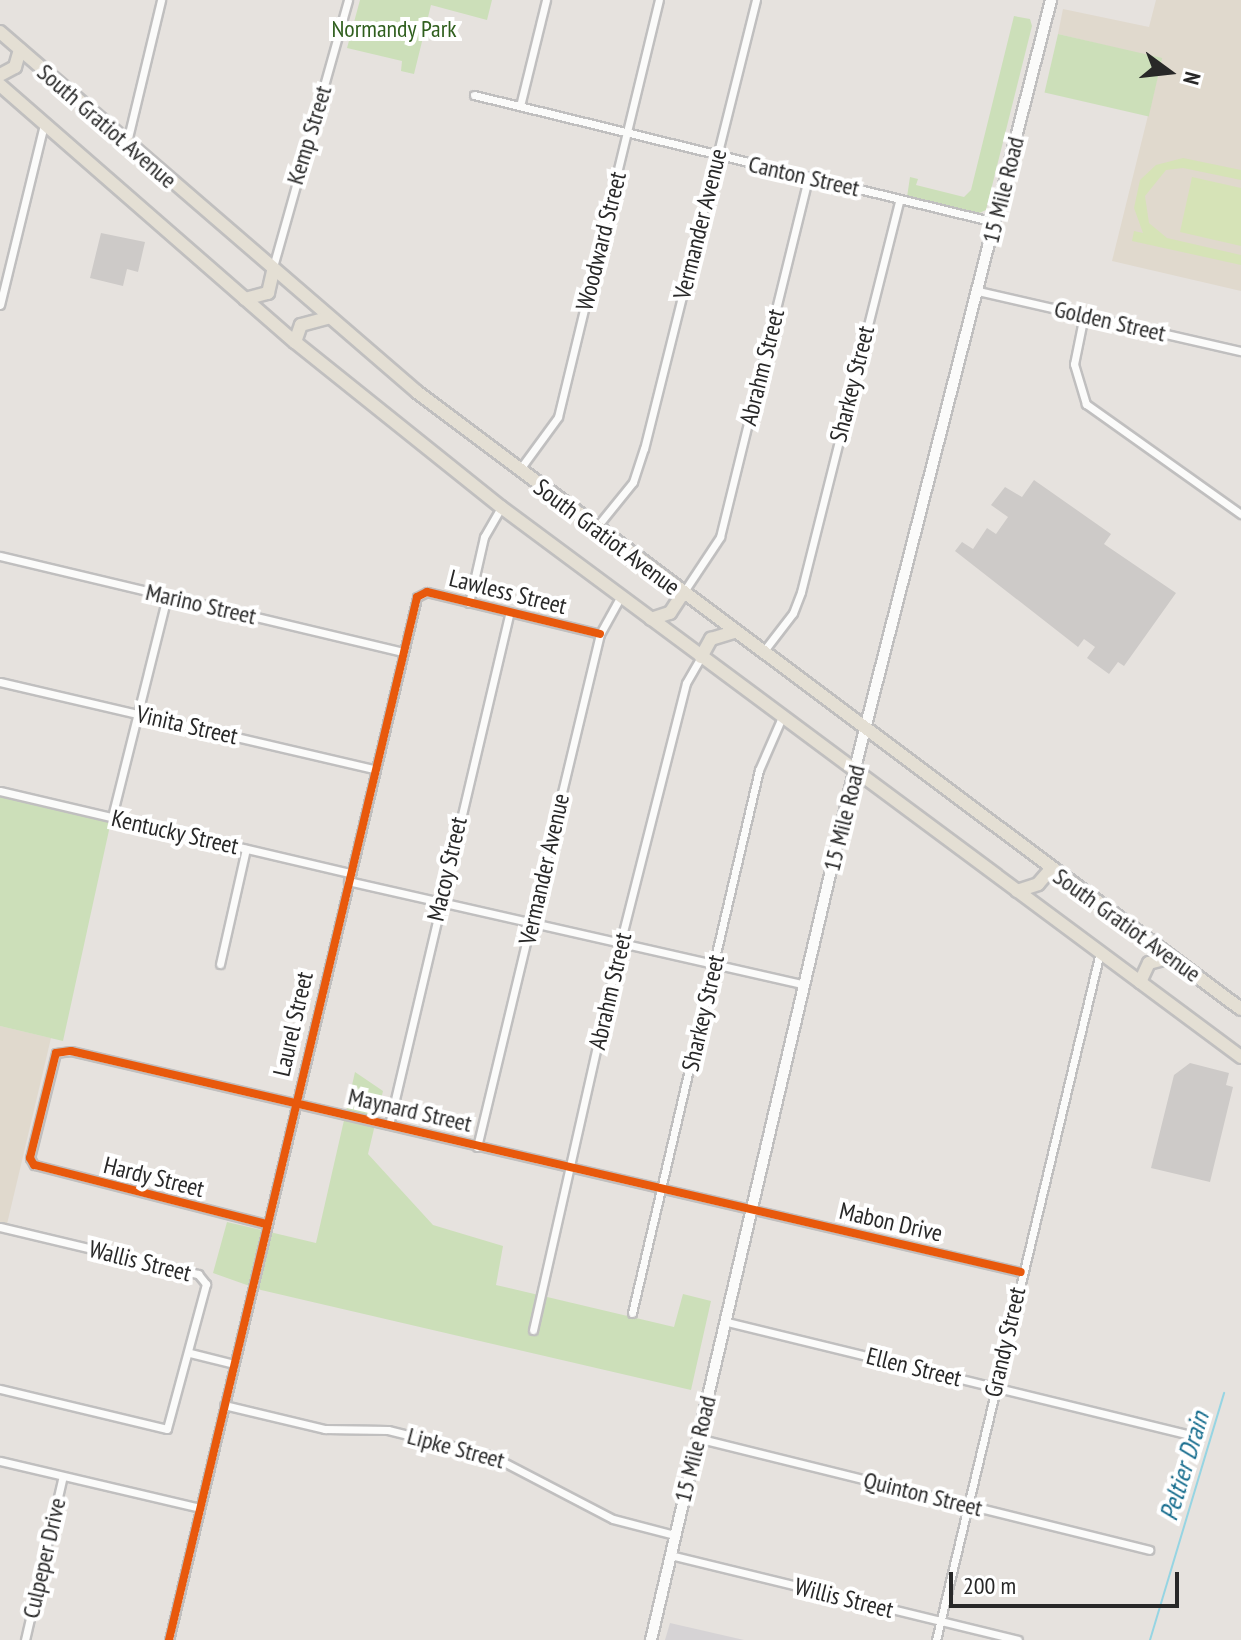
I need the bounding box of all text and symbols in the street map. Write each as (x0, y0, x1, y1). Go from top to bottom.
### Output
park label: Normandy Park (331, 15, 457, 43)
north arrow (1129, 32, 1209, 112)
street label: South Gratiot Avenue (31, 57, 183, 195)
text: N (1177, 69, 1207, 88)
street label: Kemp Street (280, 82, 338, 188)
street label: 15 Mile Road (976, 134, 1030, 246)
street label: Vermander Avenue (667, 145, 733, 303)
street label: Canton Street (746, 149, 862, 203)
street label: Woodward Street (570, 169, 632, 313)
street label: Golden Street (1052, 294, 1168, 348)
street label: Abrahm Street (734, 306, 790, 428)
street label: Sharkey Street (824, 323, 880, 445)
street label: South Gratiot Avenue (528, 473, 686, 601)
street label: Lawless Street (446, 564, 570, 620)
street label: Marino Street (143, 577, 259, 631)
street label: Vinita Street (134, 699, 240, 751)
street label: 15 Mile Road (817, 762, 871, 874)
street label: Vermander Avenue (513, 790, 575, 948)
street label: Kentucky Street (108, 803, 242, 861)
street label: Macoy Street (421, 814, 473, 924)
street label: South Gratiot Avenue (1047, 862, 1207, 988)
street label: Abrahm Street (583, 930, 637, 1052)
street label: Sharkey Street (676, 952, 730, 1074)
street label: Laurel Street (267, 969, 319, 1079)
street label: Maynard Street (345, 1082, 475, 1138)
street label: Hardy Street (100, 1151, 208, 1203)
street label: Mabon Drive (837, 1196, 945, 1248)
street label: Wallis Street (86, 1234, 194, 1288)
street label: Grandy Street (978, 1284, 1032, 1400)
street label: Ellen Street (864, 1341, 964, 1393)
street label: 15 Mile Road (668, 1393, 722, 1505)
water label: Peltier Drain (1153, 1408, 1215, 1524)
street label: Lipke Street (404, 1421, 508, 1475)
street label: Quinton Street (861, 1465, 985, 1523)
street label: Culpeper Drive (16, 1495, 72, 1621)
scale bar (953, 1556, 1183, 1606)
text: 200 m (963, 1570, 1016, 1601)
street label: Willis Street (792, 1572, 896, 1624)

